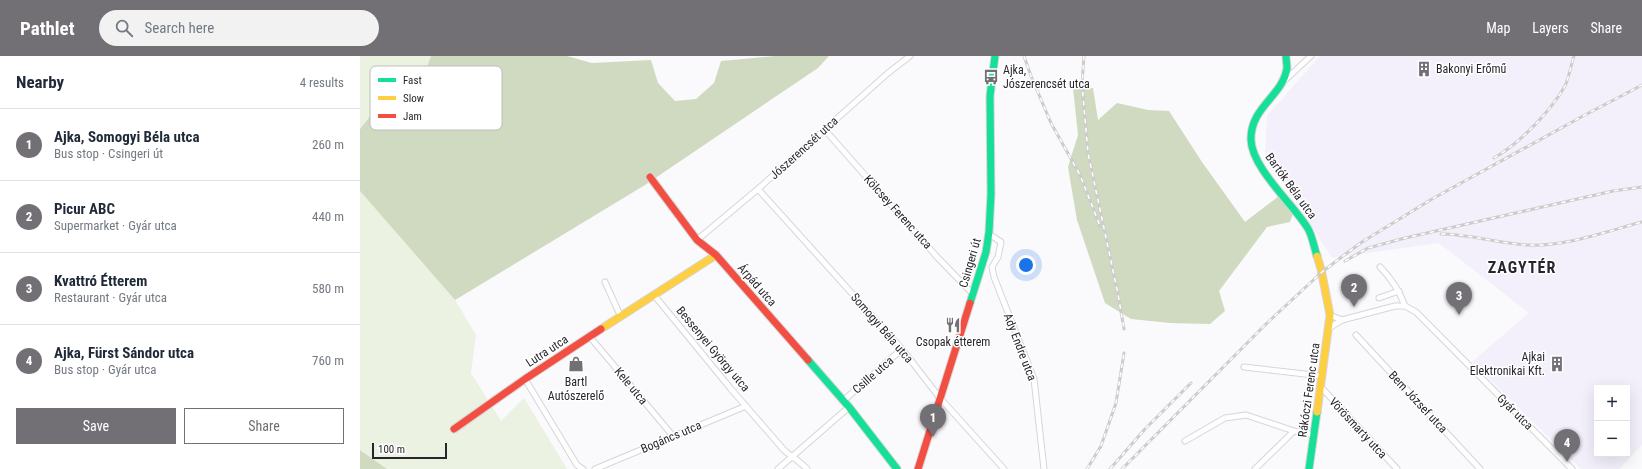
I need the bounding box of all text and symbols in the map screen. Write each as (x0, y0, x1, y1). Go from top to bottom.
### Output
search box (99, 10, 379, 46)
text: Pathlet (20, 17, 75, 40)
icon: search (113, 17, 135, 39)
text: Search here (145, 19, 214, 37)
text: Map (1486, 20, 1510, 36)
text: Layers (1532, 20, 1569, 36)
text: Share (1591, 20, 1622, 36)
building icon: Bakonyi Erőmű (1415, 60, 1433, 78)
place label: Bakonyi Erőmű (1436, 62, 1507, 76)
place label: Ajka, Jószerencsét utca (1003, 63, 1090, 91)
legend (370, 66, 502, 130)
bus stop icon: Ajka, Jószerencsét utca (982, 68, 1000, 86)
text: Nearby (16, 72, 64, 92)
text: Fast (403, 74, 422, 87)
text: 4 results (300, 75, 344, 90)
text: Slow (403, 92, 424, 105)
text: Jam (403, 110, 422, 123)
street label: Jószerencsét utca (767, 114, 841, 182)
text: Ajka, Somogyi Béla utca (54, 128, 199, 146)
text: 1 (26, 137, 32, 152)
text: 260 m (312, 137, 344, 152)
text: Bus stop · Csingeri út (54, 146, 163, 161)
street label: Bartók Béla utca (1262, 150, 1320, 222)
street label: Kölcsey Ferenc utca (861, 172, 935, 252)
text: Picur ABC (54, 200, 115, 218)
text: 2 (26, 209, 32, 224)
text: 440 m (312, 209, 344, 224)
text: Supermarket · Gyár utca (54, 218, 177, 233)
street label: Csingeri út (956, 236, 984, 289)
your location (1016, 255, 1036, 275)
district label: ZAGYTÉR (1488, 258, 1556, 277)
street label: Árpád utca (735, 260, 780, 309)
text: Kvattró Étterem (54, 272, 147, 290)
pin: 2 (1341, 274, 1367, 307)
text: 3 (26, 281, 32, 296)
text: 580 m (312, 281, 344, 296)
pin: 3 (1446, 282, 1472, 315)
text: Restaurant · Gyár utca (54, 290, 167, 305)
street label: Somogyi Béla utca (848, 290, 916, 366)
street label: Bessenyei György utca (673, 304, 753, 394)
street label: Ady Endre utca (1001, 311, 1039, 383)
restaurant icon: Csopak étterem (944, 316, 962, 334)
street label: Lutra utca (523, 332, 571, 370)
place label: Csopak étterem (916, 335, 990, 349)
street label: Rákóczi Ferenc utca (1295, 342, 1323, 438)
text: Ajka, Fürst Sándor utca (54, 344, 194, 362)
place label: Ajkai Elektronikai Kft. (1470, 350, 1545, 378)
text: 4 (26, 353, 32, 368)
text: 760 m (312, 353, 344, 368)
street label: Csille utca (850, 353, 896, 397)
shop icon: Bartl Autószerelő (567, 355, 585, 373)
building icon: Ajkai Elektronikai Kft. (1548, 355, 1566, 373)
text: Bus stop · Gyár utca (54, 362, 157, 377)
street label: Kele utca (612, 365, 651, 407)
street label: Bem József utca (1386, 368, 1450, 436)
place label: Bartl Autószerelő (548, 375, 604, 403)
map controls (1594, 385, 1630, 457)
button: + (1594, 385, 1630, 421)
street label: Gyár utca (1494, 391, 1536, 433)
street label: Vörösmarty utca (1326, 395, 1390, 462)
pin: 1 (920, 404, 946, 437)
button: Save (16, 408, 176, 444)
button: Share (184, 408, 344, 444)
street label: Bogáncs utca (639, 418, 704, 456)
button: − (1594, 421, 1630, 457)
pin: 4 (1554, 429, 1580, 462)
scale bar (372, 441, 447, 460)
text: 100 m (378, 443, 405, 456)

